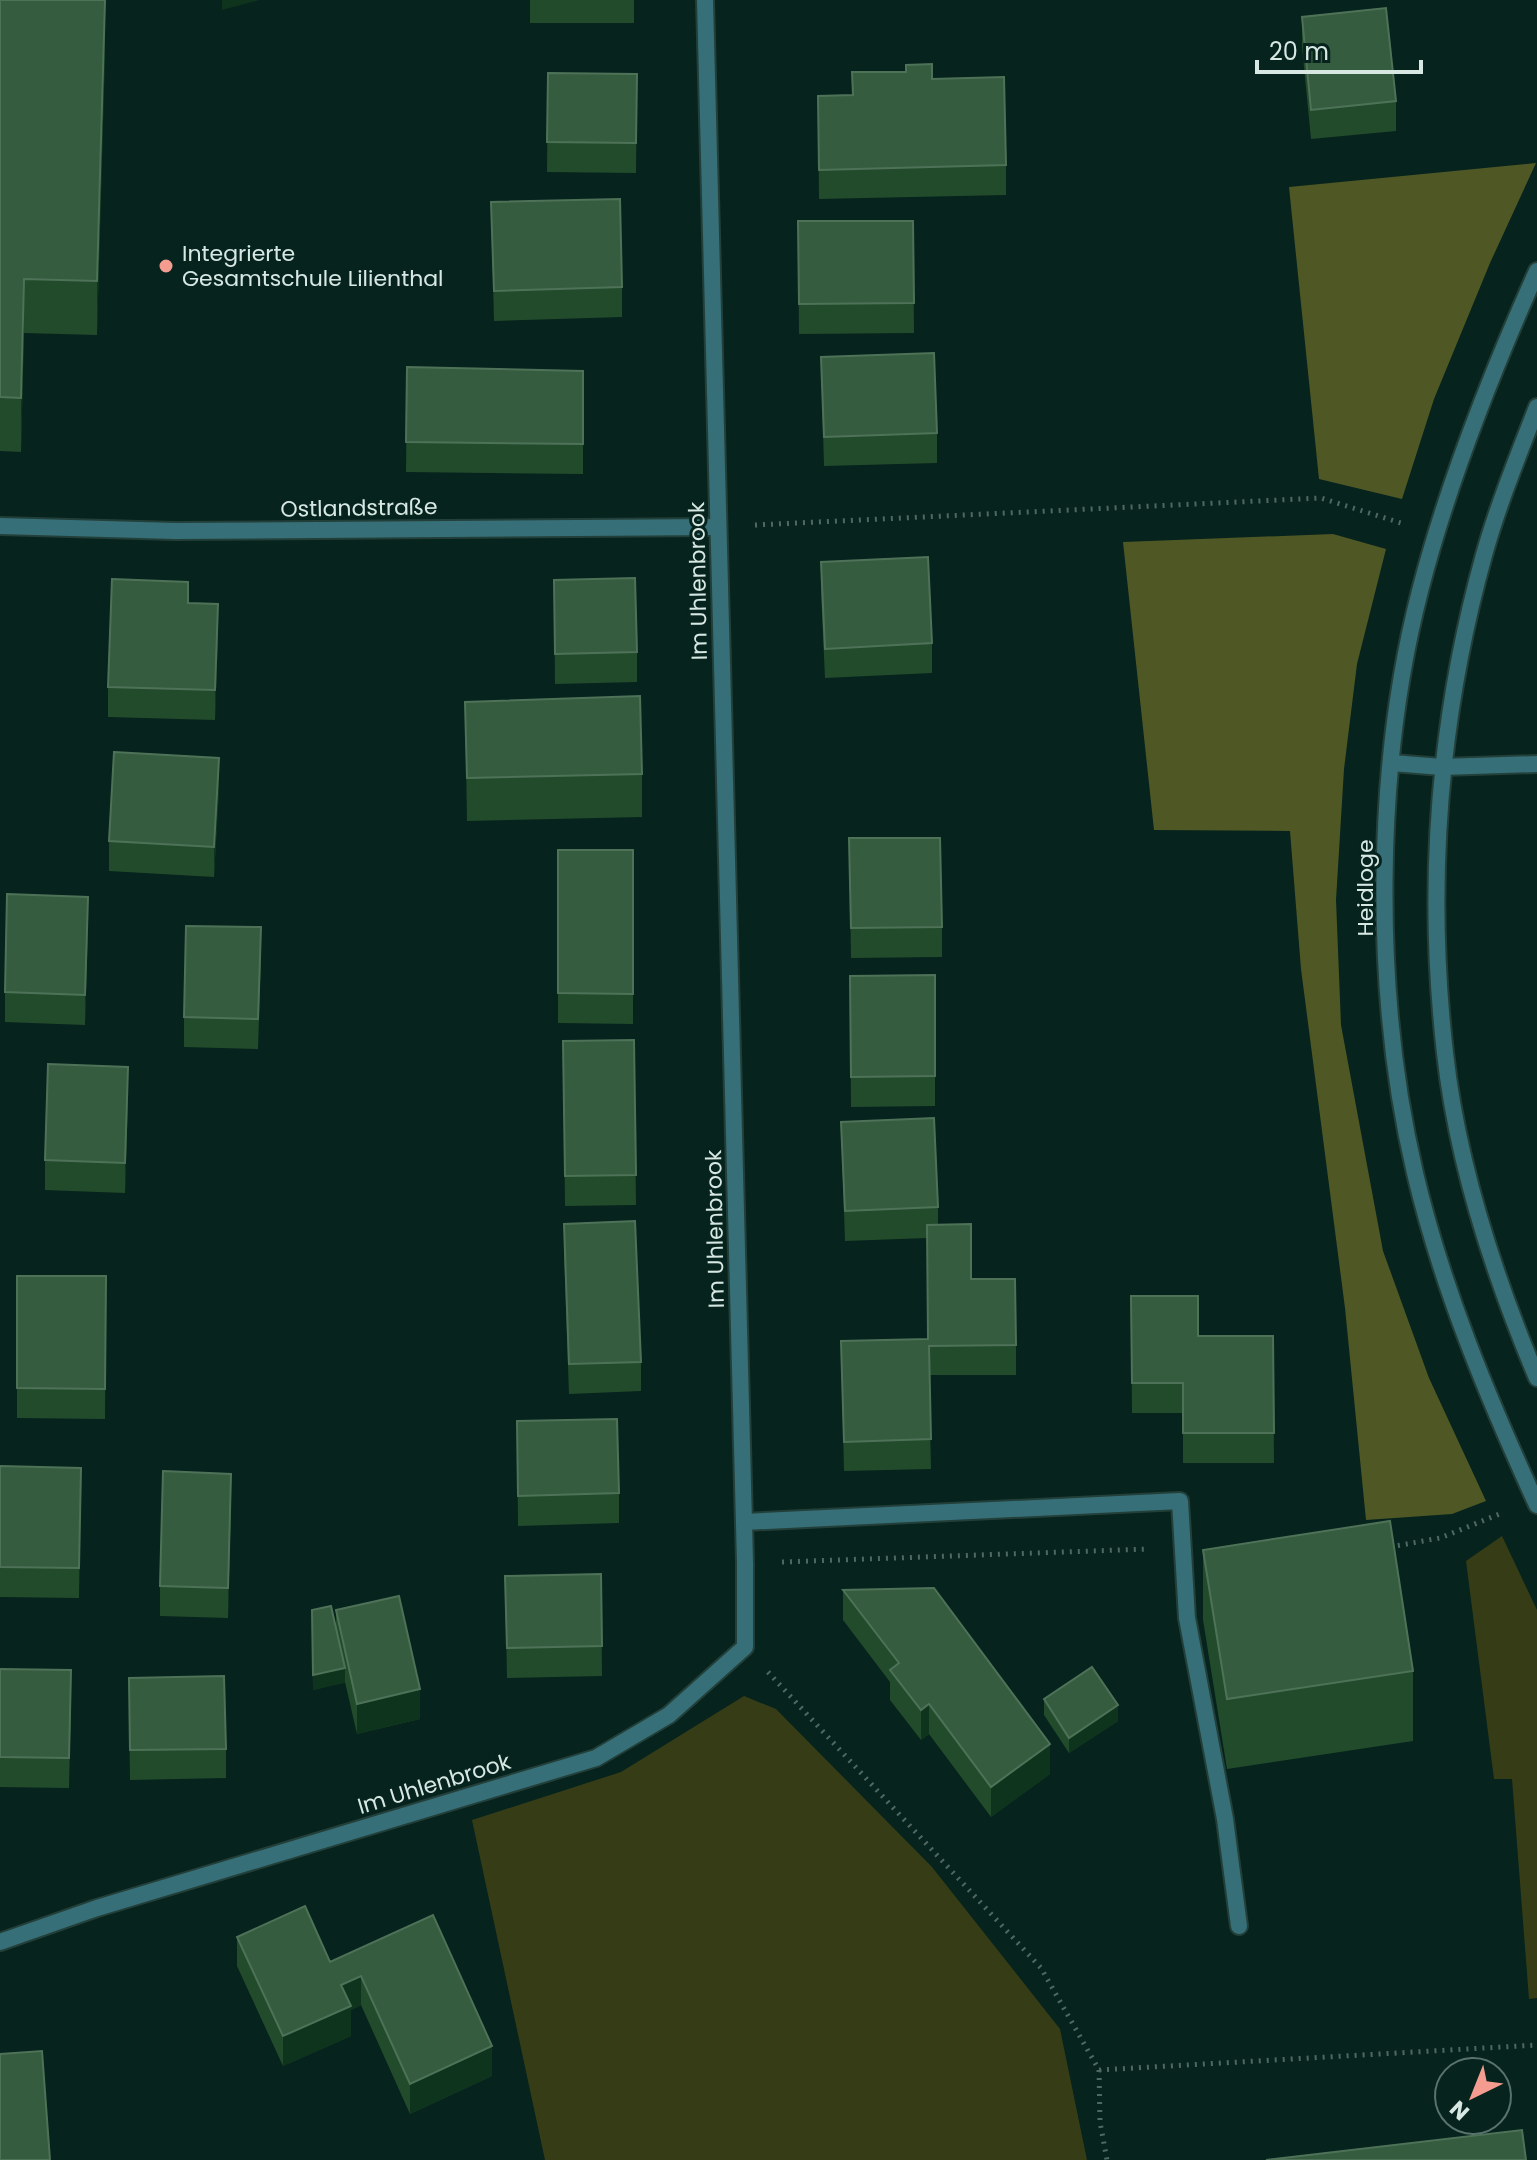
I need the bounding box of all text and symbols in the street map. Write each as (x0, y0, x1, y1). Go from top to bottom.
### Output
scale bar (1257, 24, 1421, 74)
text: 20 m (1269, 35, 1329, 68)
place label: Integrierte Gesamtschule Lilienthal (182, 238, 444, 294)
marker: Integrierte Gesamtschule Lilienthal (157, 257, 175, 275)
street label: Ostlandstraße (280, 491, 438, 525)
street label: Im Uhlenbrook (681, 501, 715, 661)
street label: Heidloge (1350, 839, 1381, 937)
street label: Im Uhlenbrook (698, 1149, 732, 1309)
street label: Im Uhlenbrook (354, 1746, 515, 1822)
north arrow (1433, 2056, 1513, 2136)
text: N (1443, 2093, 1476, 2127)

